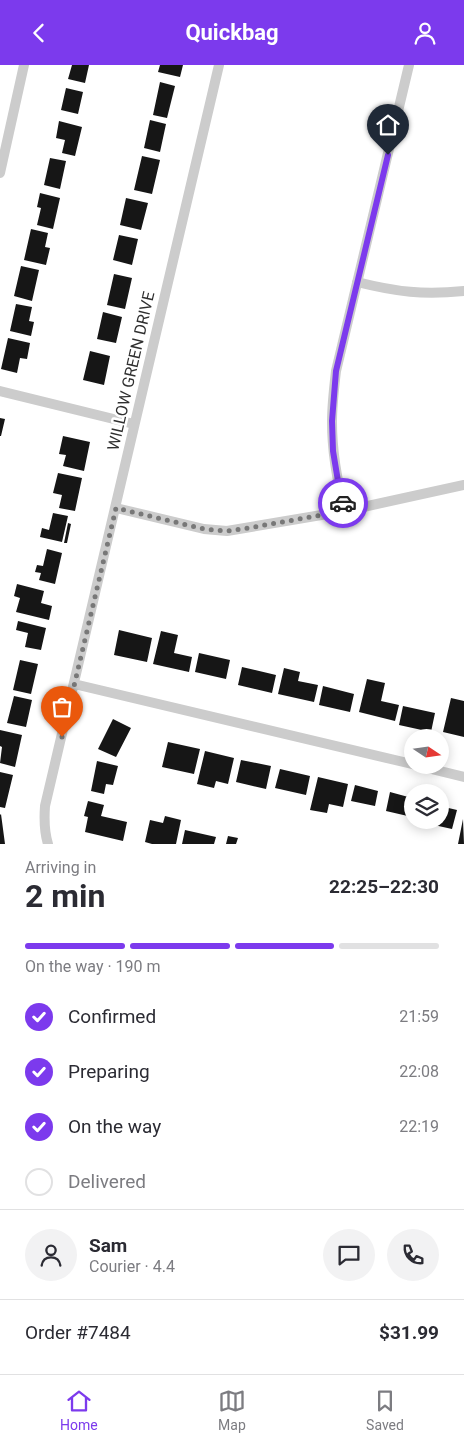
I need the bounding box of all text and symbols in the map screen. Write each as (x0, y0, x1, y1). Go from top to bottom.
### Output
icon: back (25, 19, 53, 47)
icon: person (411, 19, 439, 47)
text: Quickbag (185, 20, 279, 45)
pin (367, 104, 409, 155)
icon: home (374, 111, 402, 139)
street label: WILLOW GREEN DRIVE (103, 290, 159, 452)
courier (318, 478, 368, 528)
icon: car (329, 489, 357, 517)
pin (41, 686, 83, 737)
icon: bag (48, 693, 76, 721)
north arrow (404, 729, 449, 774)
map controls (404, 729, 449, 829)
button: layers (404, 784, 449, 829)
text: Arriving in (25, 858, 96, 877)
text: 22:25–22:30 (329, 875, 439, 898)
text: 2 min (25, 877, 105, 915)
text: On the way · 190 m (25, 957, 161, 976)
icon: check (25, 1003, 53, 1031)
text: Confirmed (68, 1005, 156, 1028)
text: 21:59 (399, 1007, 439, 1026)
icon: check (25, 1058, 53, 1086)
text: Preparing (68, 1060, 150, 1083)
text: 22:08 (399, 1062, 439, 1081)
icon: check (25, 1113, 53, 1141)
text: On the way (68, 1115, 161, 1138)
text: 22:19 (399, 1117, 439, 1136)
text: Delivered (68, 1170, 146, 1193)
button: person (25, 1229, 77, 1281)
button: chat (323, 1229, 375, 1281)
button: phone (387, 1229, 439, 1281)
text: Sam (89, 1234, 127, 1257)
text: Courier · 4.4 (89, 1257, 175, 1276)
text: Order #7484 (25, 1321, 131, 1344)
text: $31.99 (379, 1321, 439, 1344)
tab: Home (60, 1387, 98, 1433)
tab: Map (218, 1387, 246, 1433)
tab: Saved (366, 1387, 404, 1433)

